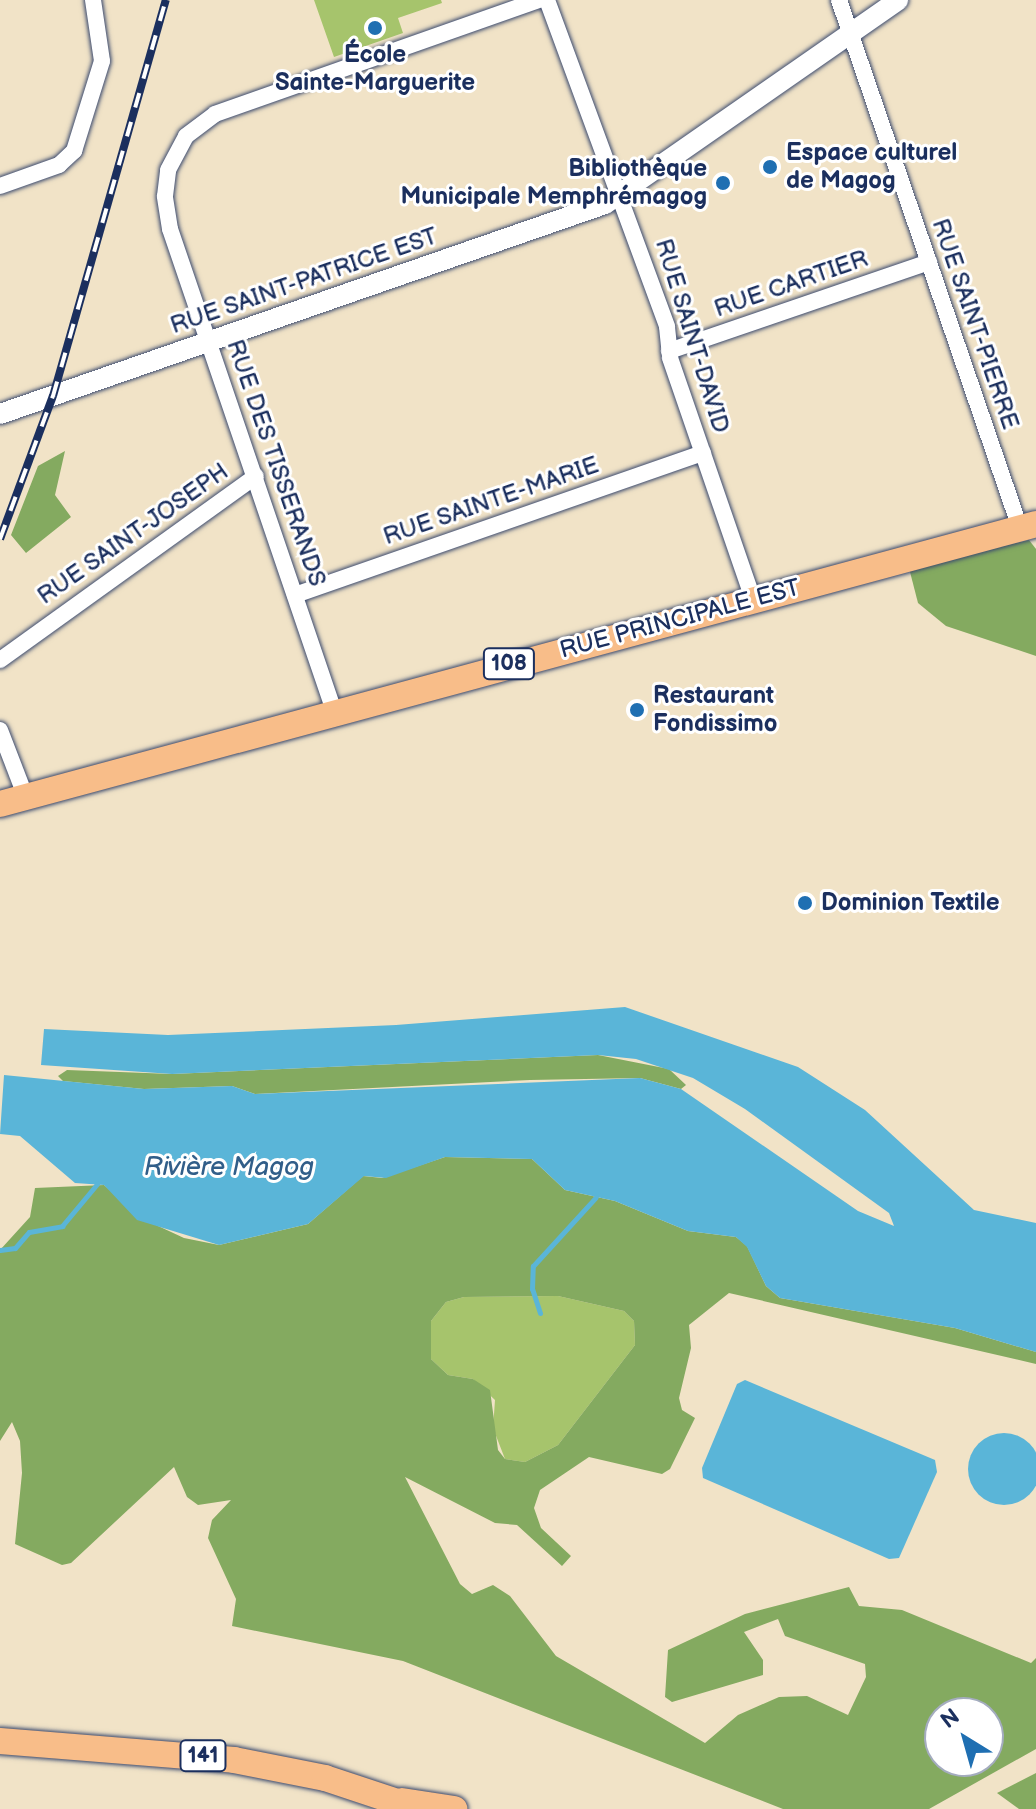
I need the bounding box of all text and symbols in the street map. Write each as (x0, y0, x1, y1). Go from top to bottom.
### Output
marker: École Sainte-Marguerite (366, 19, 384, 37)
place label: École Sainte-Marguerite (275, 41, 475, 97)
place label: Espace culturel de Magog (786, 139, 957, 195)
place label: Bibliothèque Municipale Memphrémagog (400, 155, 707, 211)
marker: Espace culturel de Magog (761, 158, 779, 176)
marker: Bibliothèque Municipale Memphrémagog (714, 174, 732, 192)
street label: RUE SAINT-PIERRE (925, 215, 1025, 433)
street label: RUE SAINT-PATRICE EST (166, 222, 442, 340)
street label: RUE SAINT-DAVID (649, 235, 735, 437)
street label: RUE CARTIER (710, 244, 872, 324)
street label: RUE DES TISSERANDS (220, 336, 332, 590)
street label: RUE SAINTE-MARIE (379, 451, 603, 551)
street label: RUE SAINT-JOSEPH (32, 457, 234, 611)
street label: RUE PRINCIPALE EST (557, 573, 803, 665)
road number: 108 (481, 646, 537, 682)
place label: Restaurant Fondissimo (653, 682, 777, 738)
marker: Restaurant Fondissimo (628, 701, 646, 719)
place label: Dominion Textile (821, 889, 999, 917)
marker: Dominion Textile (796, 894, 814, 912)
water label: Rivière Magog (144, 1152, 314, 1184)
north arrow (924, 1697, 1004, 1777)
text: N (936, 1703, 965, 1735)
road number: 141 (179, 1738, 227, 1774)

